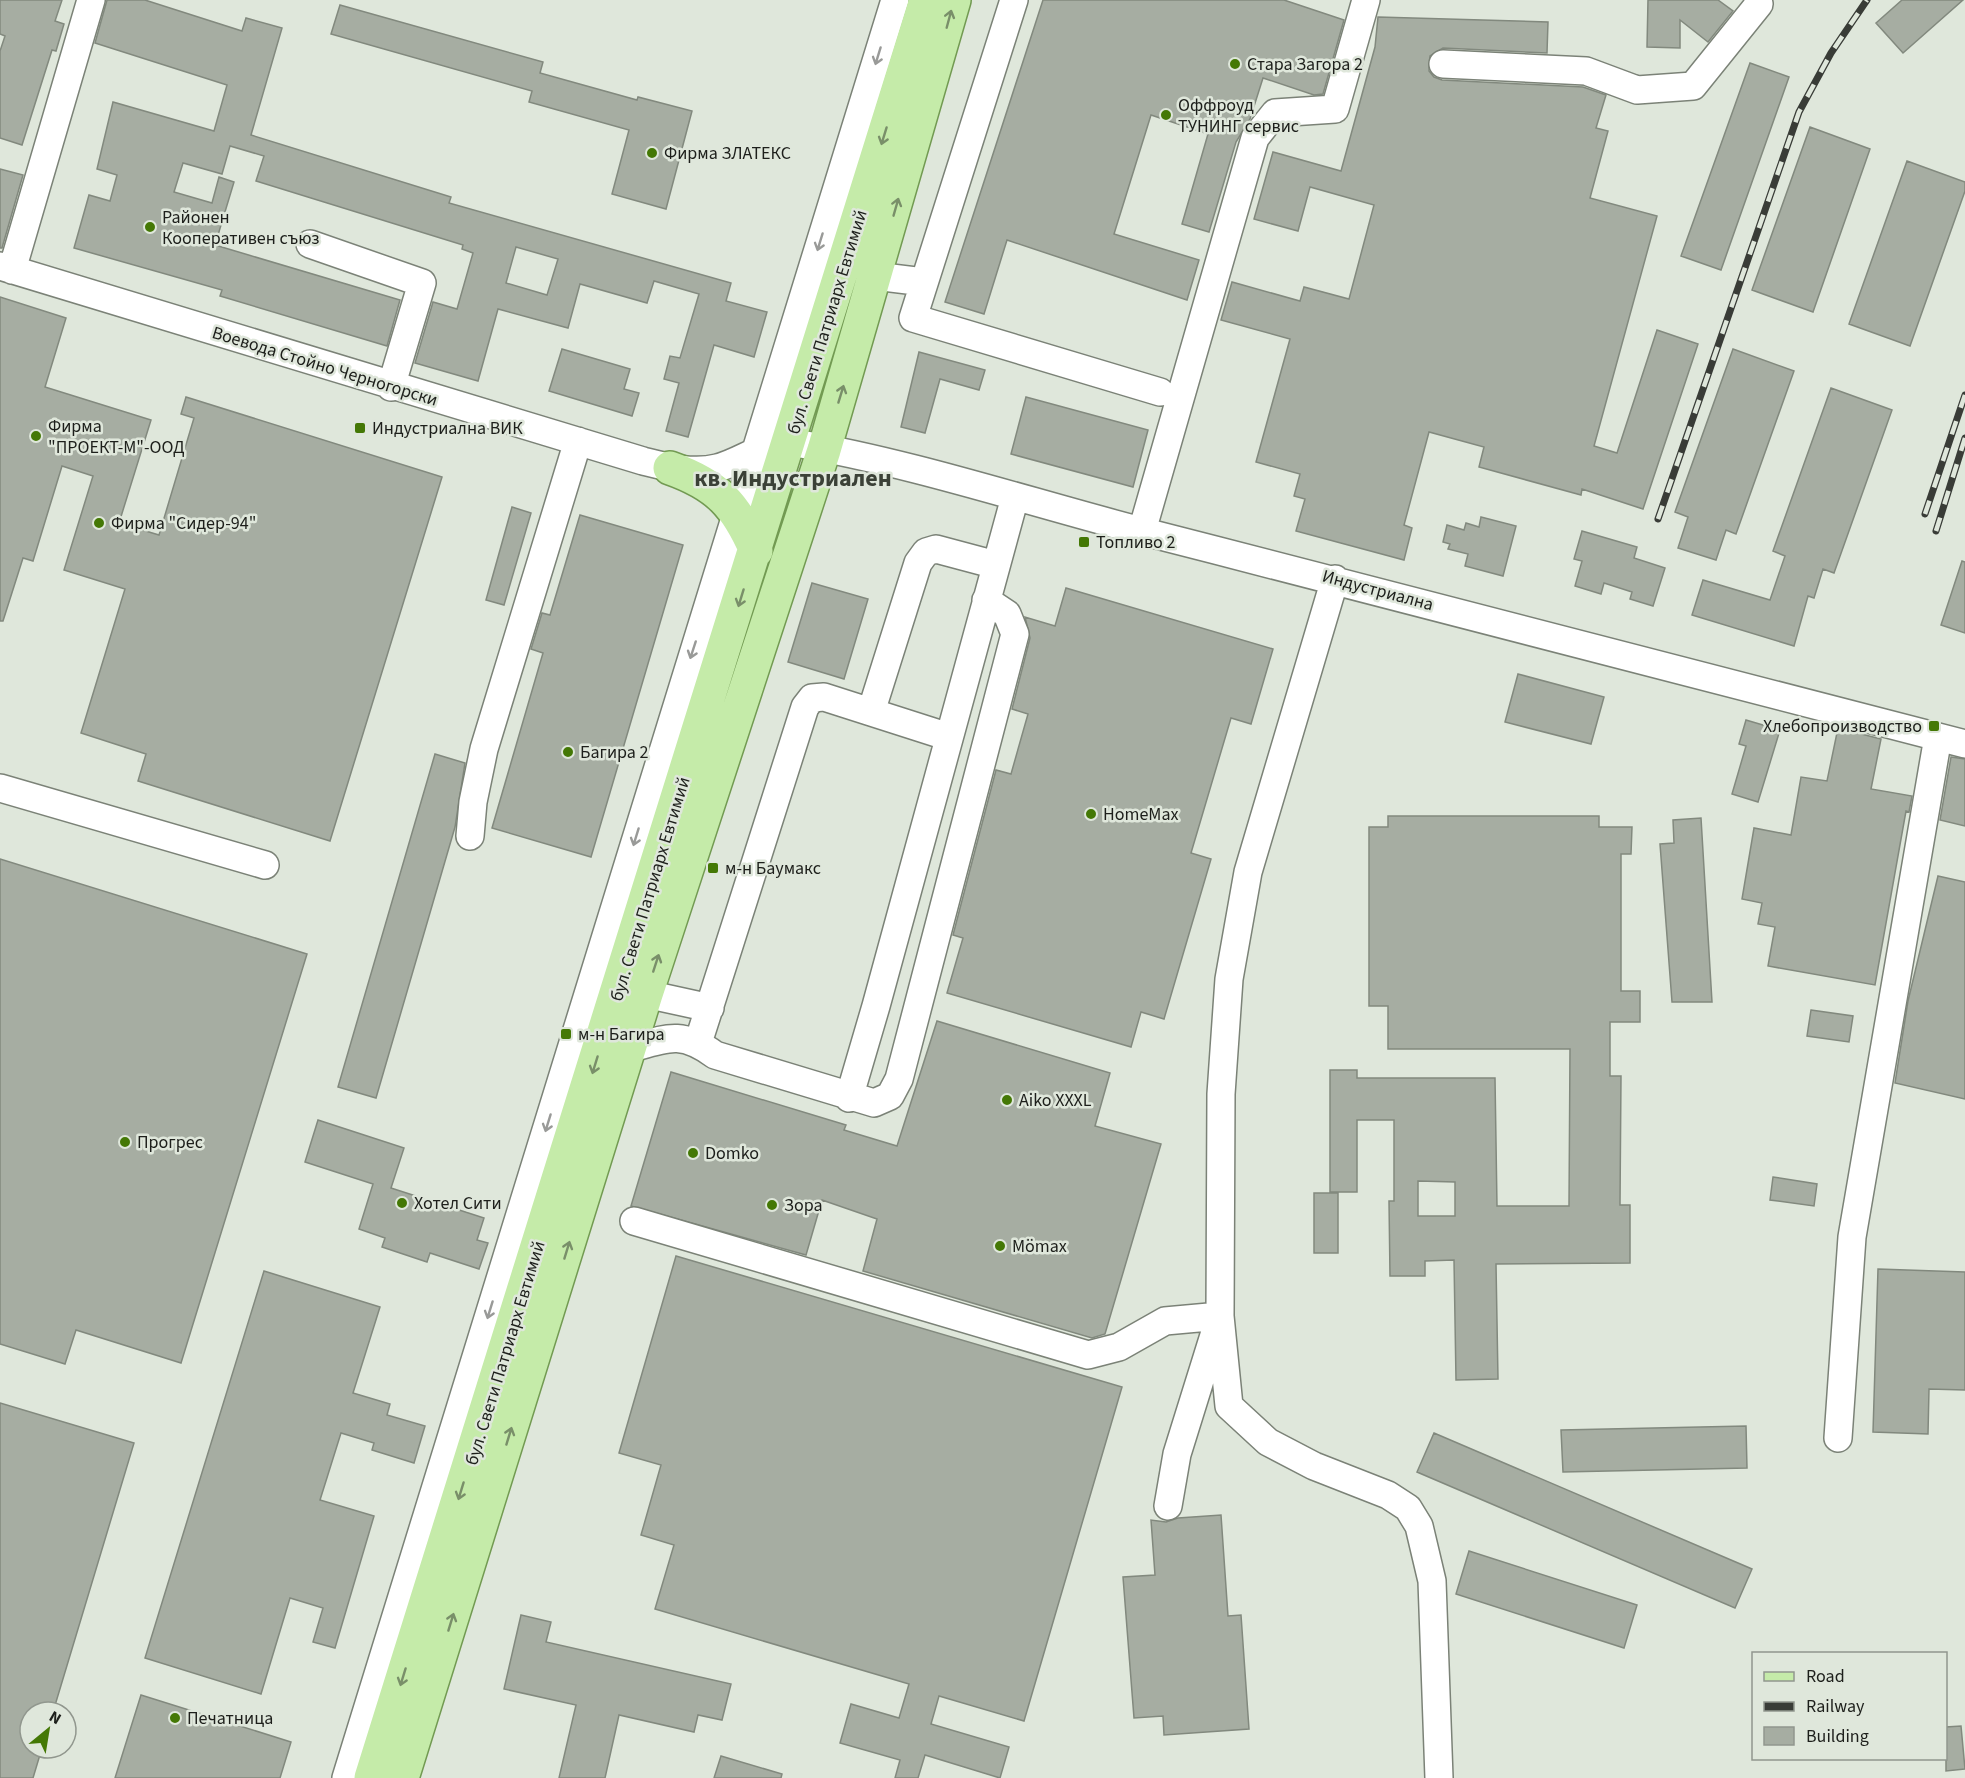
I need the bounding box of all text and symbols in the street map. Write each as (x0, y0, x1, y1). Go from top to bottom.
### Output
one-way arrow (944, 10, 956, 29)
one-way arrow (872, 46, 883, 65)
place label: Стара Загора 2 (1247, 52, 1363, 77)
marker: Стара Загора 2 (1228, 57, 1242, 71)
place label: Оффроуд ТУНИНГ сервис (1178, 93, 1299, 139)
marker: Оффроуд ТУНИНГ сервис (1159, 108, 1173, 122)
one-way arrow (878, 126, 889, 145)
place label: Фирма ЗЛАТЕКС (664, 141, 791, 166)
marker: Фирма ЗЛАТЕКС (645, 146, 659, 160)
one-way arrow (891, 198, 902, 217)
place label: Районен Кооперативен съюз (162, 205, 319, 251)
street label: бул. Свети Патриарх Евтимий (781, 207, 874, 437)
marker: Районен Кооперативен съюз (143, 220, 157, 234)
one-way arrow (814, 232, 825, 251)
street label: Воевода Стойно Черногорски (209, 320, 441, 413)
one-way arrow (835, 385, 847, 404)
place label: Фирма "ПРОЕКТ-М"-ООД (48, 414, 185, 460)
place label: Индустриална ВИК (372, 416, 523, 441)
marker: Индустриална ВИК (353, 421, 367, 435)
marker: Фирма "ПРОЕКТ-М"-ООД (29, 429, 43, 443)
district label: кв. Индустриален (694, 461, 892, 496)
place label: Фирма "Сидер-94" (111, 511, 256, 536)
marker: Фирма "Сидер-94" (92, 516, 106, 530)
place label: Топливо 2 (1096, 530, 1175, 555)
marker: Топливо 2 (1077, 535, 1091, 549)
street label: Индустриална (1320, 564, 1436, 617)
one-way arrow (735, 588, 746, 607)
one-way arrow (687, 640, 698, 659)
place label: Хлебопроизводство (1763, 714, 1922, 739)
marker: Хлебопроизводство (1927, 719, 1941, 733)
place label: Багира 2 (580, 740, 648, 765)
marker: Багира 2 (561, 745, 575, 759)
street label: бул. Свети Патриарх Евтимий (604, 774, 697, 1004)
place label: HomeMax (1103, 802, 1179, 827)
marker: HomeMax (1084, 807, 1098, 821)
one-way arrow (630, 827, 641, 846)
place label: м-н Баумакс (725, 856, 821, 881)
marker: м-н Баумакс (706, 861, 720, 875)
one-way arrow (651, 954, 662, 973)
place label: м-н Багира (578, 1022, 665, 1047)
marker: м-н Багира (559, 1027, 573, 1041)
one-way arrow (589, 1055, 600, 1074)
place label: Aiko XXXL (1019, 1088, 1092, 1113)
marker: Aiko XXXL (1000, 1093, 1014, 1107)
one-way arrow (541, 1113, 552, 1132)
place label: Прогрес (137, 1130, 203, 1155)
marker: Прогрес (118, 1135, 132, 1149)
place label: Domko (705, 1141, 759, 1166)
marker: Domko (686, 1146, 700, 1160)
place label: Хотел Сити (414, 1191, 502, 1216)
place label: Зора (784, 1193, 822, 1218)
marker: Хотел Сити (395, 1196, 409, 1210)
marker: Зора (765, 1198, 779, 1212)
place label: Mömax (1012, 1234, 1067, 1259)
street label: бул. Свети Патриарх Евтимий (459, 1238, 552, 1468)
marker: Mömax (993, 1239, 1007, 1253)
one-way arrow (562, 1240, 573, 1259)
one-way arrow (484, 1300, 495, 1319)
one-way arrow (504, 1427, 515, 1446)
one-way arrow (455, 1481, 466, 1500)
one-way arrow (446, 1613, 457, 1632)
legend (1752, 1652, 1947, 1760)
text: Road (1806, 1664, 1845, 1689)
one-way arrow (397, 1667, 408, 1686)
text: Railway (1806, 1694, 1865, 1719)
north arrow (18, 1700, 78, 1760)
text: N (45, 1706, 65, 1730)
place label: Печатница (187, 1706, 273, 1731)
marker: Печатница (168, 1711, 182, 1725)
text: Building (1806, 1724, 1869, 1749)

